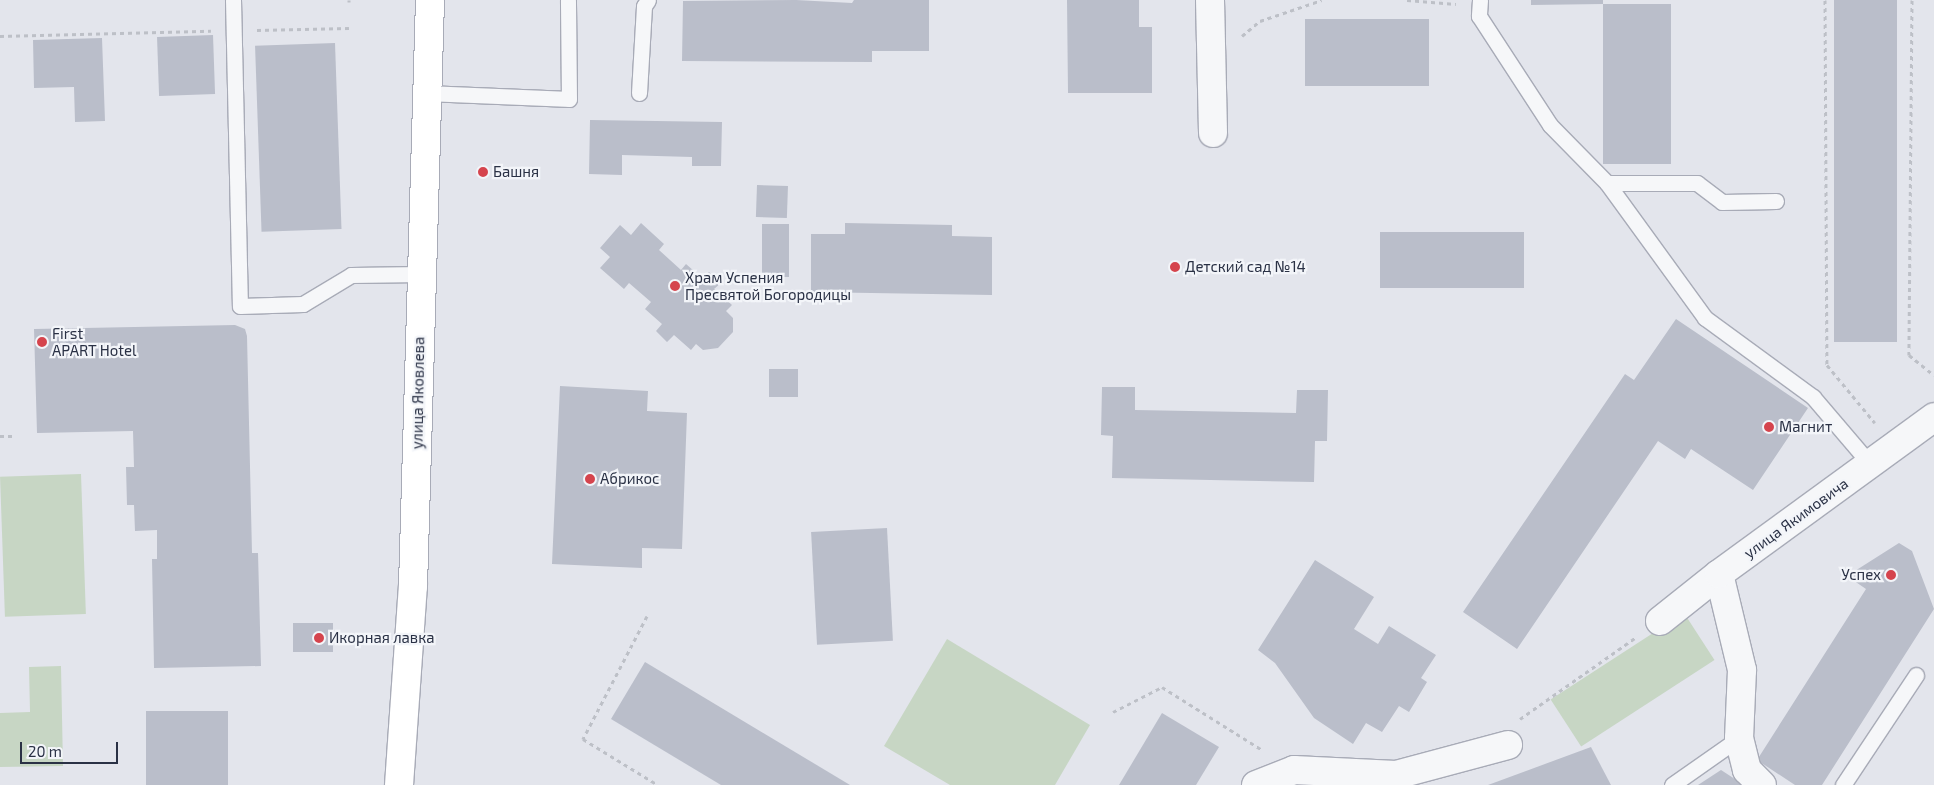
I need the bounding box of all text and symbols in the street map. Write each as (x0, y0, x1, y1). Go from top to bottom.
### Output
place label: Башня (493, 163, 539, 181)
marker: Башня (477, 166, 489, 178)
place label: Детский сад №14 (1185, 258, 1306, 276)
marker: Детский сад №14 (1169, 261, 1181, 273)
place label: Храм Успения Пресвятой Богородицы (685, 268, 851, 303)
marker: Храм Успения Пресвятой Богородицы (669, 280, 681, 292)
place label: First APART Hotel (52, 324, 137, 359)
marker: First APART Hotel (36, 336, 48, 348)
street label: улица Яковлева (408, 337, 428, 449)
place label: Магнит (1779, 418, 1832, 436)
marker: Магнит (1763, 421, 1775, 433)
place label: Абрикос (600, 470, 659, 488)
marker: Абрикос (584, 473, 596, 485)
street label: улица Якимовича (1740, 474, 1852, 562)
place label: Успех (1841, 566, 1881, 584)
marker: Успех (1885, 569, 1897, 581)
place label: Икорная лавка (329, 629, 434, 647)
marker: Икорная лавка (313, 632, 325, 644)
scale bar (22, 732, 120, 764)
text: 20 m (28, 742, 62, 760)

